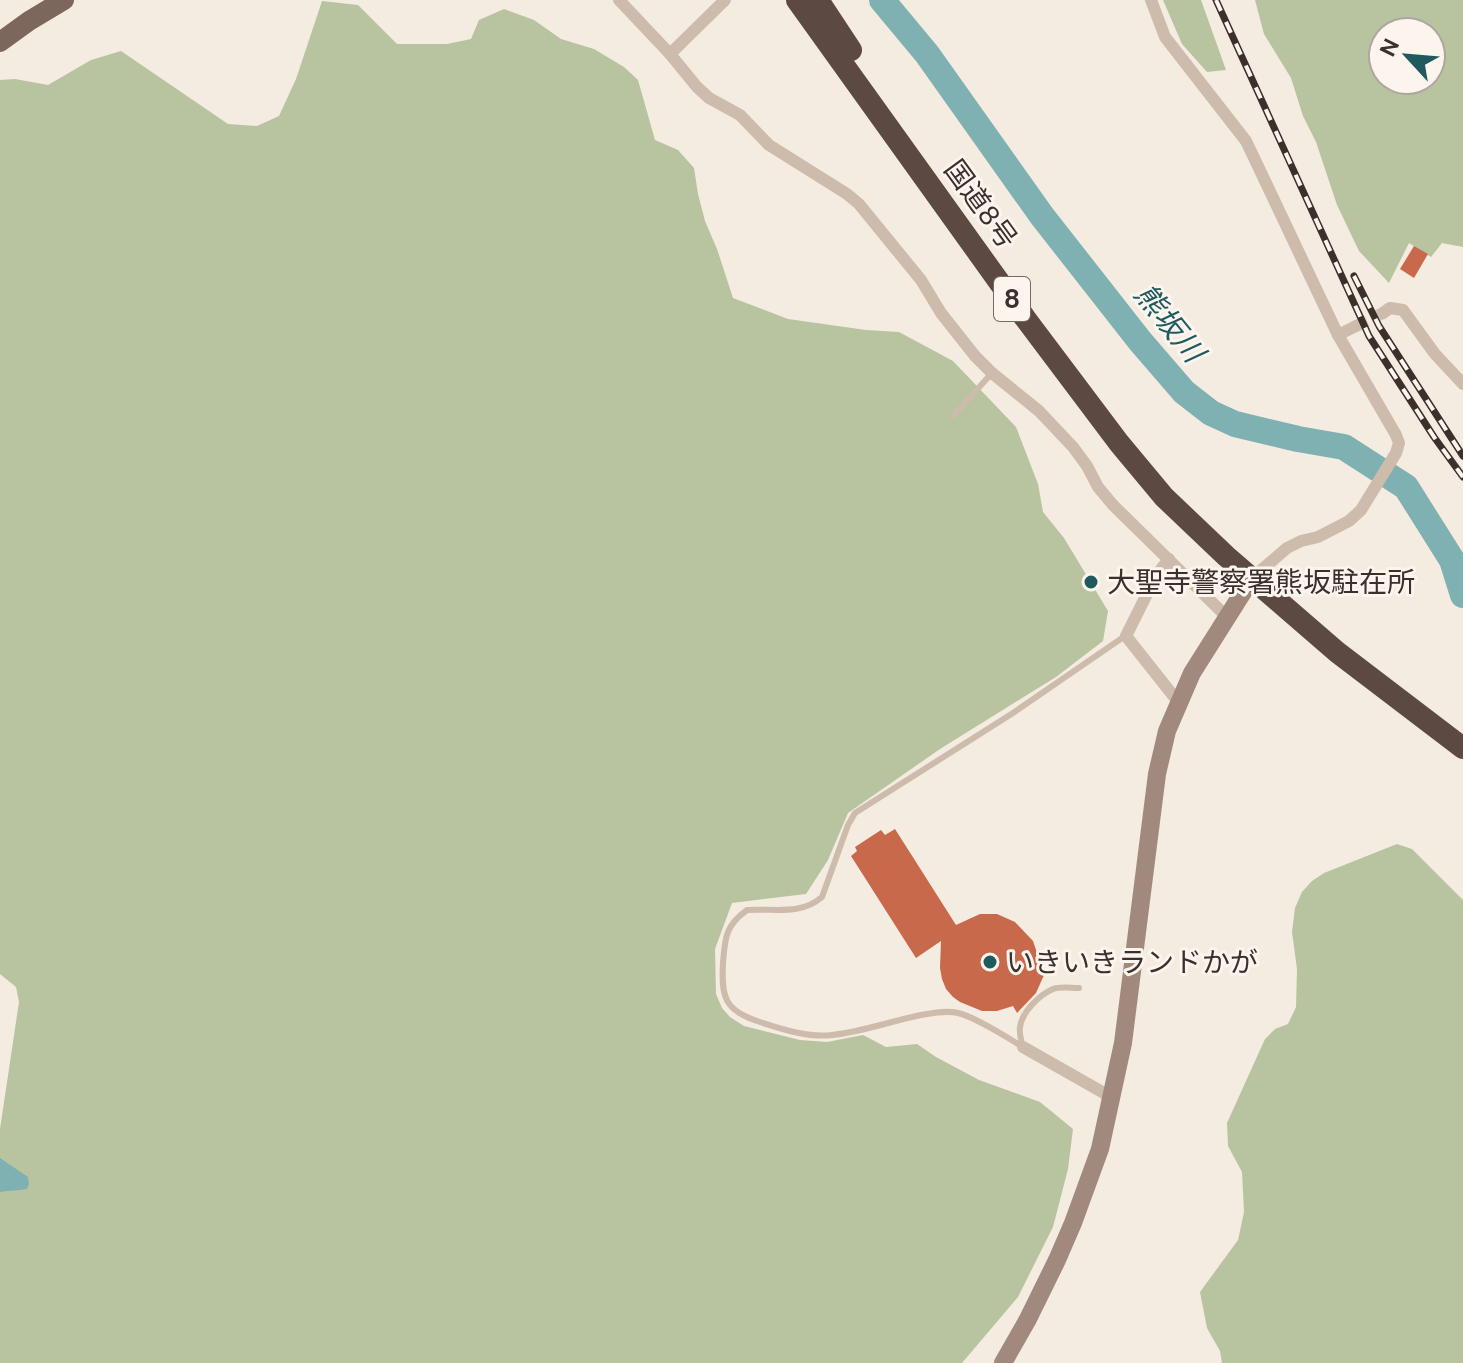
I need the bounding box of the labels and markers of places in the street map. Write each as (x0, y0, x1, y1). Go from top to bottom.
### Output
place label: 大聖寺警察署熊坂駐在所 (1107, 564, 1415, 601)
marker: 大聖寺警察署熊坂駐在所 (1082, 573, 1100, 591)
place label: いきいきランドかが (1006, 944, 1258, 981)
marker: いきいきランドかが (981, 953, 999, 971)

